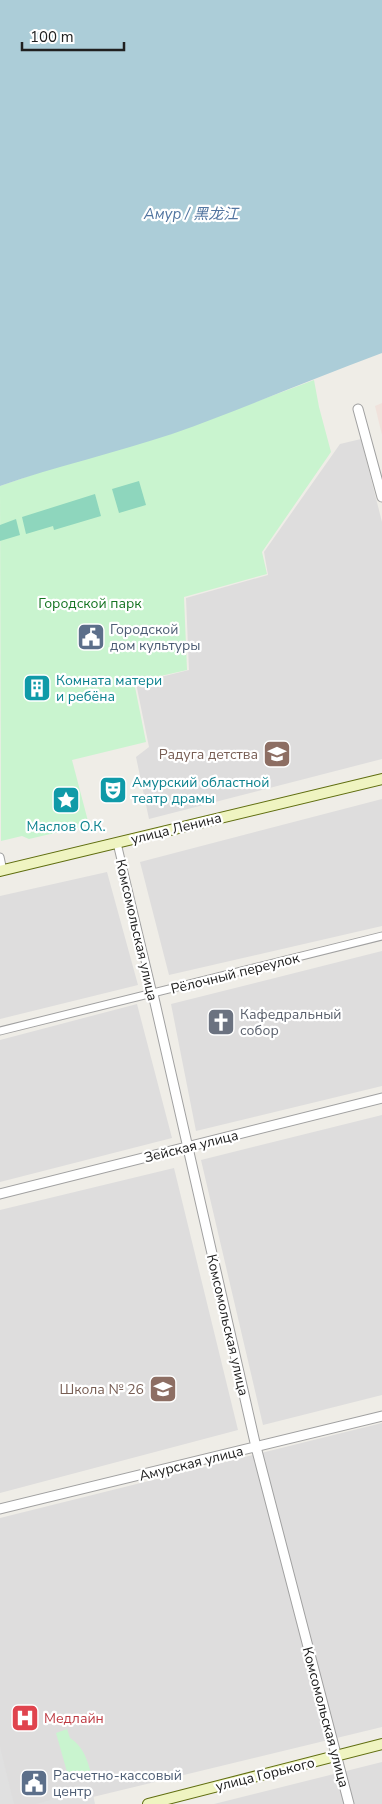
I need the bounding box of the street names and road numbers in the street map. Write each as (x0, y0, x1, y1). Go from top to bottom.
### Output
street label: улица Ленина (129, 808, 223, 849)
street label: Комсомольская улица (111, 857, 162, 1003)
street label: Рёлочный переулок (169, 948, 302, 999)
street label: Зейская улица (142, 1126, 240, 1167)
street label: Комсомольская улица (202, 1252, 253, 1398)
street label: Амурская улица (137, 1441, 245, 1486)
street label: Комсомольская улица (298, 1645, 353, 1790)
street label: улица Горького (214, 1753, 317, 1796)

